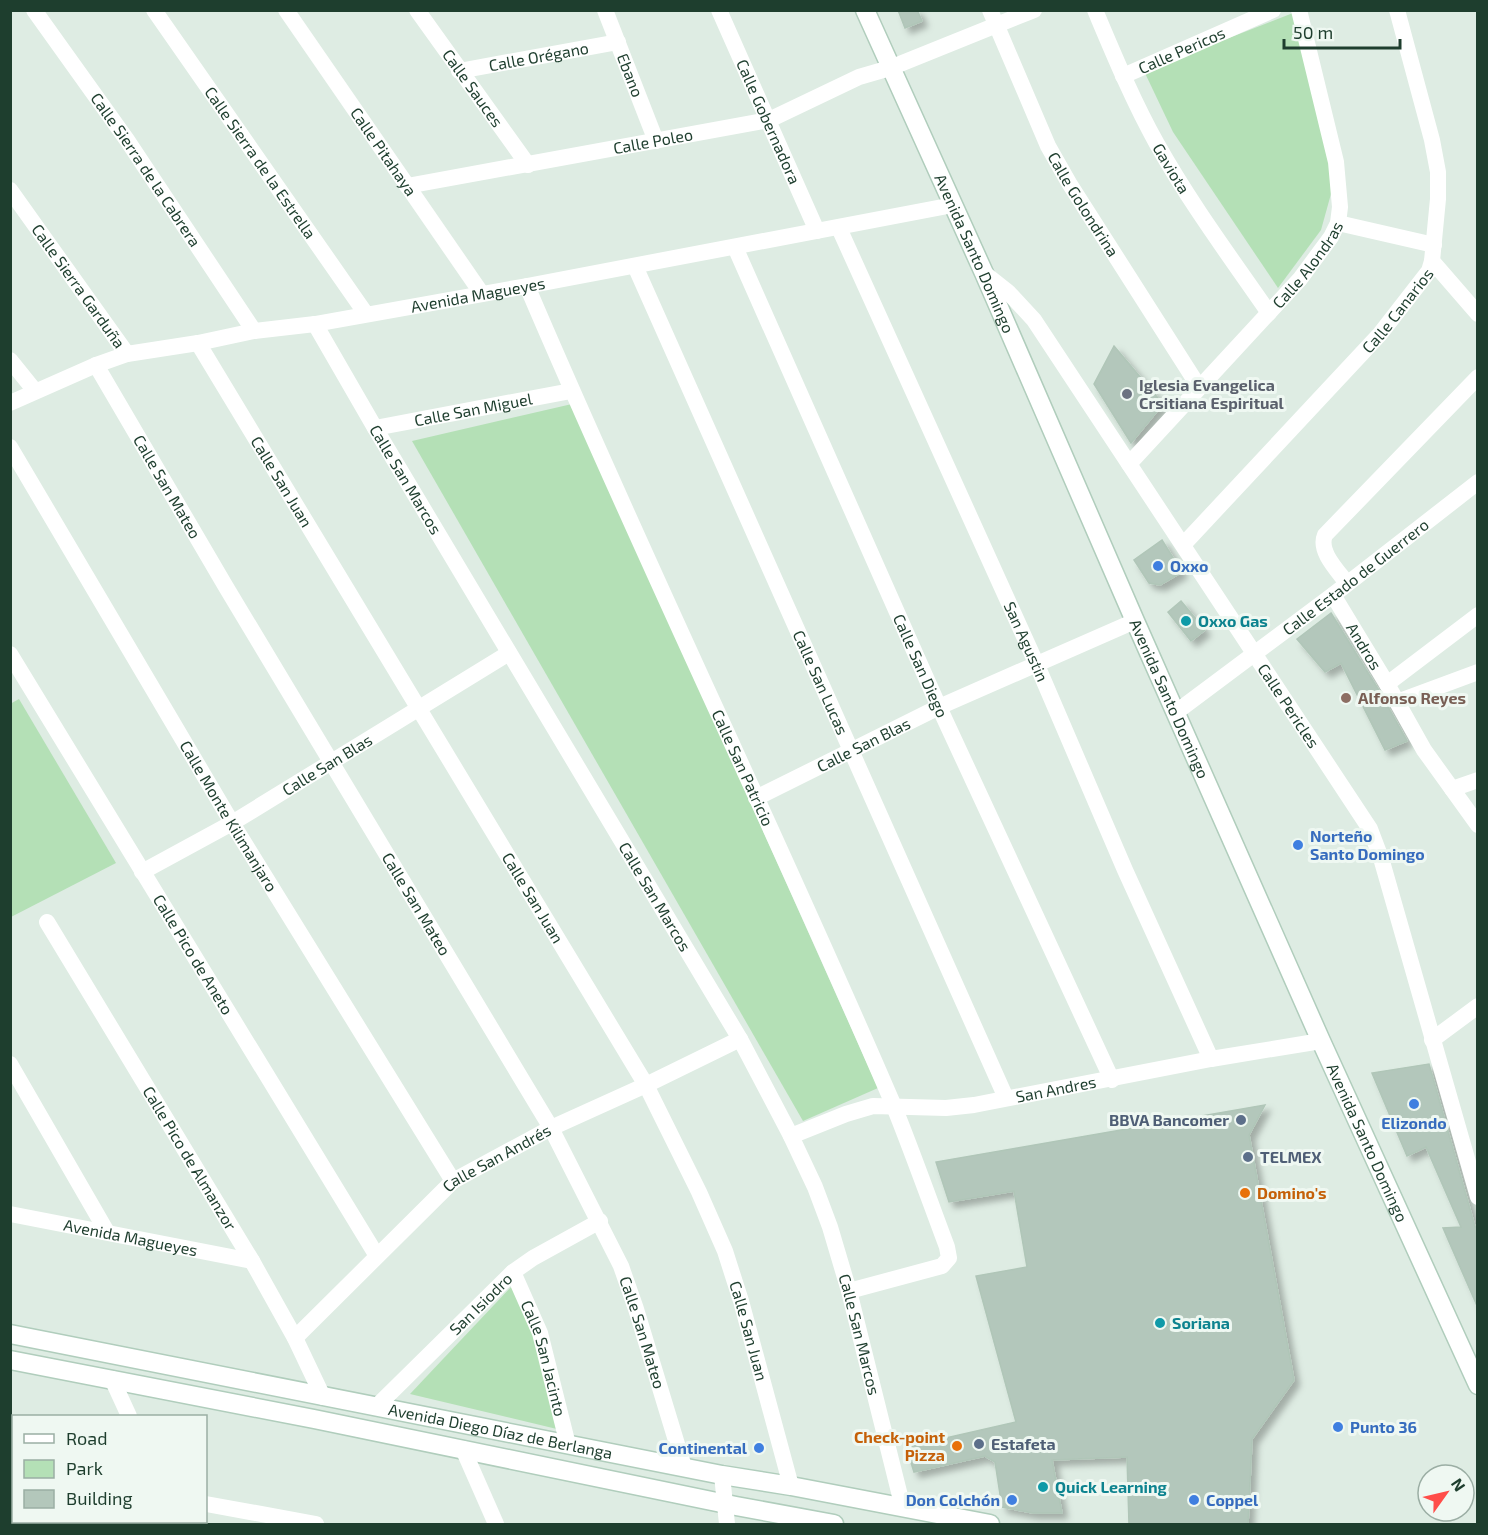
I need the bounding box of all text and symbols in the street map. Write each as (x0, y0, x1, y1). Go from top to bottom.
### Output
scale bar (1284, 12, 1400, 50)
text: 50 m (1293, 21, 1333, 43)
street label: Calle Pericos (1135, 22, 1228, 77)
street label: Calle Orégano (487, 38, 590, 74)
street label: Calle Sauces (439, 45, 508, 130)
street label: Ebano (614, 51, 648, 100)
street label: Calle Gobernadora (733, 56, 805, 187)
street label: Calle Sierra de la Estrella (201, 83, 320, 242)
street label: Calle Sierra de la Cabrera (87, 89, 205, 250)
street label: Calle Pitahaya (347, 103, 421, 199)
street label: Calle Poleo (612, 124, 694, 157)
street label: Gaviota (1149, 140, 1194, 197)
street label: Calle Golondrina (1044, 148, 1123, 260)
street label: Avenida Santo Domingo (931, 171, 1019, 336)
street label: Calle Alondras (1268, 218, 1346, 312)
street label: Calle Sierra Garduña (28, 220, 130, 351)
street label: Calle Canarios (1357, 264, 1437, 356)
street label: Avenida Magueyes (409, 273, 547, 316)
place label: Iglesia Evangelica Crsitiana Espiritual (1139, 375, 1285, 412)
marker: Iglesia Evangelica Crsitiana Espiritual (1120, 387, 1134, 401)
street label: Calle San Miguel (413, 388, 534, 429)
street label: Calle San Marcos (366, 421, 446, 537)
street label: Calle San Mateo (130, 431, 205, 542)
street label: Calle San Juan (248, 433, 317, 530)
street label: Calle Estado de Guerrero (1278, 514, 1432, 639)
place label: Oxxo (1170, 556, 1208, 575)
marker: Oxxo (1151, 559, 1165, 573)
street label: San Agustin (1000, 598, 1053, 684)
street label: Calle San Diego (890, 611, 952, 720)
place label: Oxxo Gas (1198, 611, 1268, 630)
marker: Oxxo Gas (1179, 614, 1193, 628)
street label: Avenida Santo Domingo (1126, 616, 1213, 781)
street label: Andros (1343, 619, 1386, 673)
street label: Calle San Lucas (790, 627, 853, 737)
street label: Calle Pericles (1254, 660, 1324, 751)
place label: Alfonso Reyes (1358, 688, 1466, 708)
marker: Alfonso Reyes (1339, 691, 1353, 705)
street label: Calle San Patricio (709, 706, 778, 829)
street label: Calle San Blas (813, 713, 913, 775)
street label: Calle San Blas (278, 729, 375, 799)
street label: Calle Monte Kilimanjaro (176, 737, 282, 895)
place label: Norteño Santo Domingo (1310, 826, 1425, 863)
street label: Calle San Marcos (615, 838, 695, 955)
marker: Norteño Santo Domingo (1291, 838, 1305, 852)
street label: Calle San Mateo (379, 849, 455, 959)
street label: Calle San Juan (499, 849, 568, 946)
street label: Calle Pico de Aneto (150, 891, 238, 1018)
street label: Avenida Santo Domingo (1323, 1060, 1412, 1225)
street label: San Andres (1014, 1072, 1098, 1106)
street label: Calle Pico de Almanzor (139, 1082, 241, 1234)
marker: Elizondo (1407, 1097, 1421, 1111)
place label: BBVA Bancomer (1109, 1110, 1229, 1129)
marker: BBVA Bancomer (1234, 1113, 1248, 1127)
place label: Elizondo (1381, 1113, 1447, 1132)
street label: Calle San Andrés (438, 1120, 554, 1195)
place label: TELMEX (1260, 1147, 1322, 1166)
marker: TELMEX (1241, 1150, 1255, 1164)
place label: Domino's (1257, 1183, 1327, 1202)
marker: Domino's (1238, 1186, 1252, 1200)
street label: Avenida Magueyes (62, 1215, 199, 1259)
street label: San Isiodro (445, 1268, 516, 1339)
street label: Calle San Marcos (835, 1272, 885, 1397)
street label: Calle San Mateo (616, 1273, 670, 1391)
street label: Calle San Juan (726, 1278, 772, 1383)
street label: Calle San Jacinto (518, 1297, 570, 1418)
place label: Soriana (1172, 1313, 1230, 1332)
marker: Soriana (1153, 1316, 1167, 1330)
street label: Avenida Diego Díaz de Berlanga (387, 1399, 614, 1462)
legend (12, 1415, 207, 1523)
place label: Punto 36 (1350, 1417, 1417, 1436)
marker: Punto 36 (1331, 1420, 1345, 1434)
text: Road (66, 1427, 107, 1449)
place label: Check-point Pizza (854, 1427, 945, 1464)
place label: Estafeta (991, 1434, 1056, 1453)
marker: Estafeta (972, 1437, 986, 1451)
place label: Continental (658, 1438, 748, 1457)
marker: Check-point Pizza (950, 1439, 964, 1453)
marker: Continental (752, 1441, 766, 1455)
text: Park (66, 1457, 103, 1479)
north arrow (1416, 1463, 1476, 1523)
text: N (1448, 1474, 1470, 1494)
place label: Quick Learning (1055, 1477, 1168, 1497)
marker: Quick Learning (1036, 1480, 1050, 1494)
text: Building (66, 1487, 133, 1509)
place label: Don Colchón (906, 1490, 1000, 1509)
place label: Coppel (1206, 1490, 1259, 1509)
marker: Don Colchón (1005, 1493, 1019, 1507)
marker: Coppel (1187, 1493, 1201, 1507)

